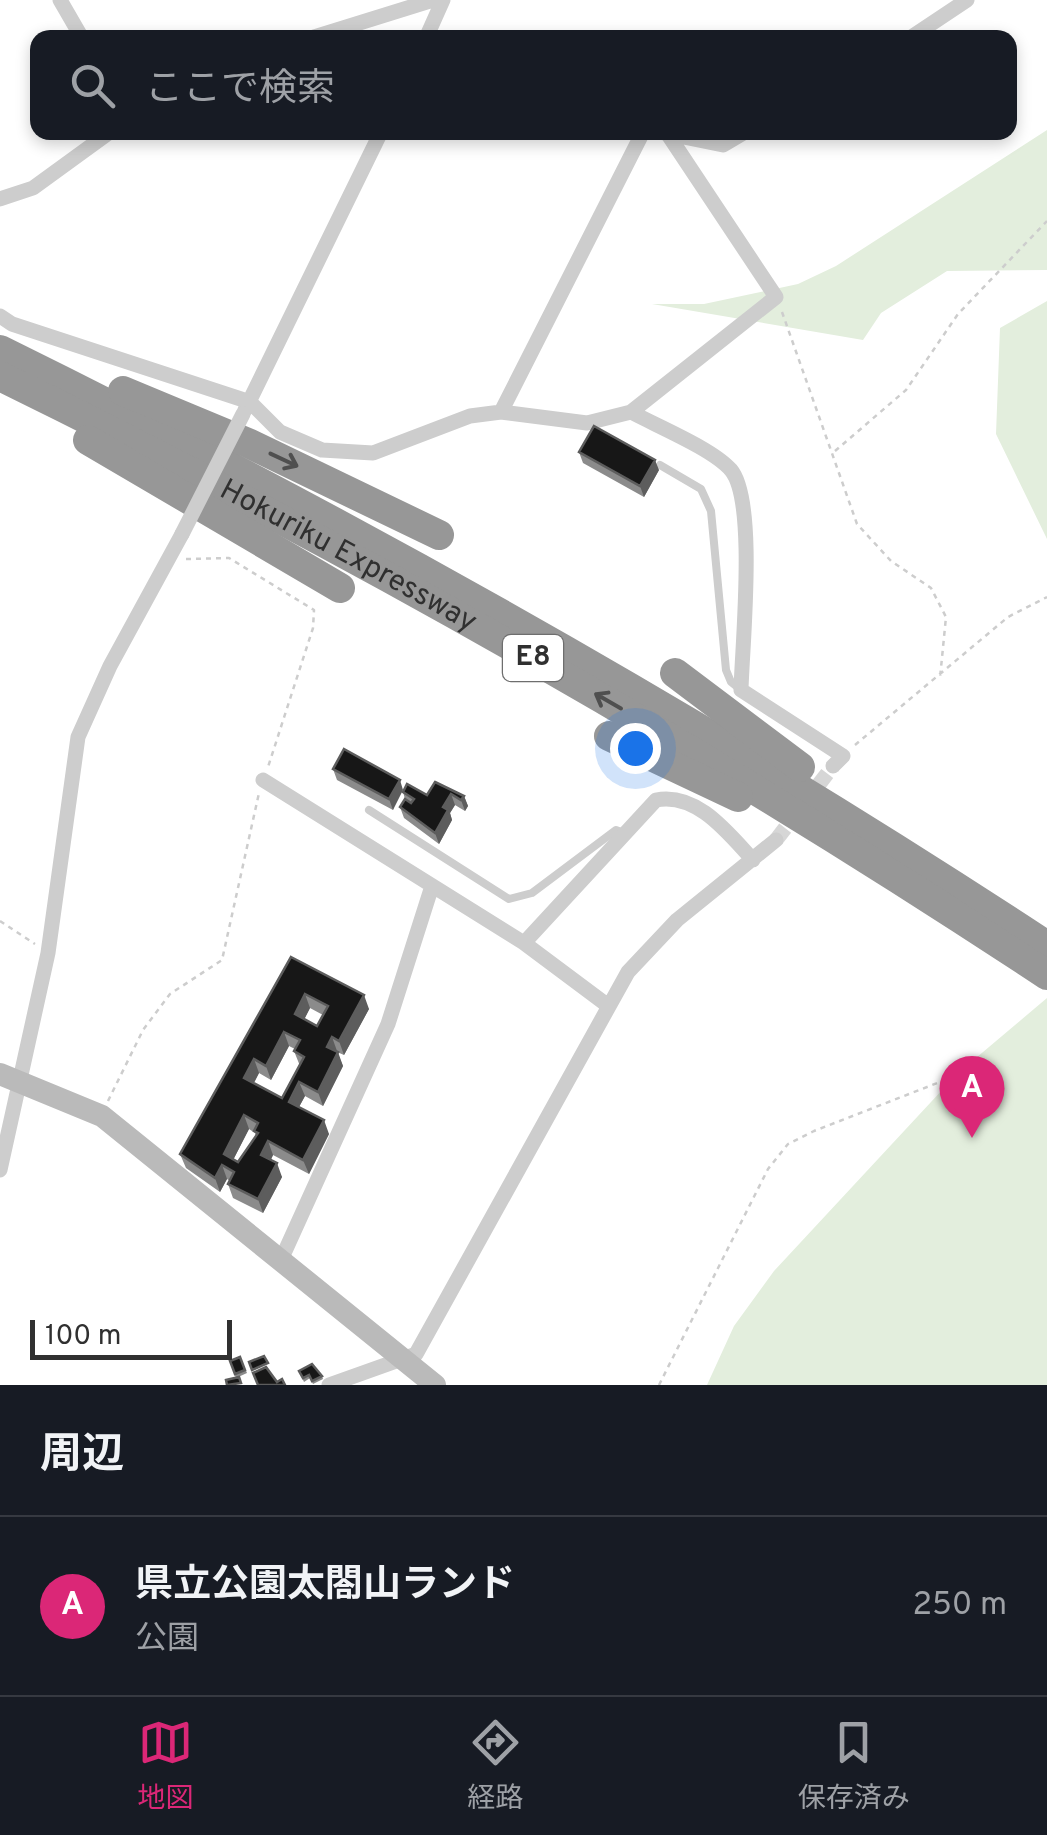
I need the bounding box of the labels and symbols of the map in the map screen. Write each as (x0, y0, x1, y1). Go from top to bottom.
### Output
one-way arrow (268, 451, 298, 470)
street label: Hokuriku Expressway (213, 472, 483, 641)
road number: E8 (503, 635, 563, 681)
one-way arrow (594, 691, 623, 711)
your location (610, 723, 661, 774)
pin: A (940, 1056, 1004, 1138)
scale bar (30, 1315, 232, 1360)

